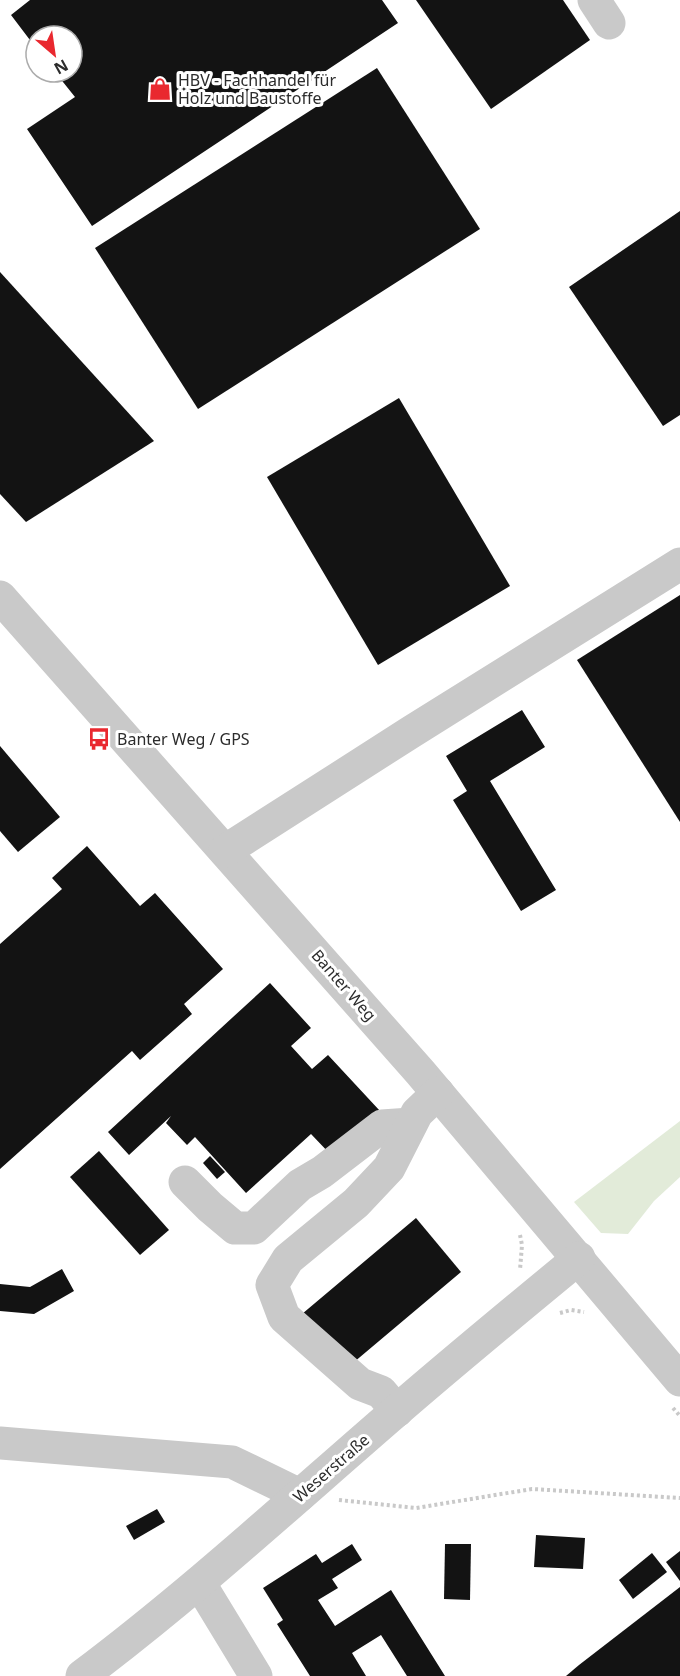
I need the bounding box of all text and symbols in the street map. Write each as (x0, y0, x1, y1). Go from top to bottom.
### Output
north arrow (24, 24, 84, 84)
text: N (50, 54, 72, 80)
place label: HBV - Fachhandel für Holz und Baustoffe (178, 69, 336, 109)
shop icon: HBV - Fachhandel für Holz und Baustoffe (147, 76, 173, 102)
bus stop icon: Banter Weg / GPS (86, 726, 112, 752)
place label: Banter Weg / GPS (117, 728, 250, 750)
street label: Banter Weg (307, 944, 381, 1026)
street label: Weserstraße (288, 1429, 374, 1507)

